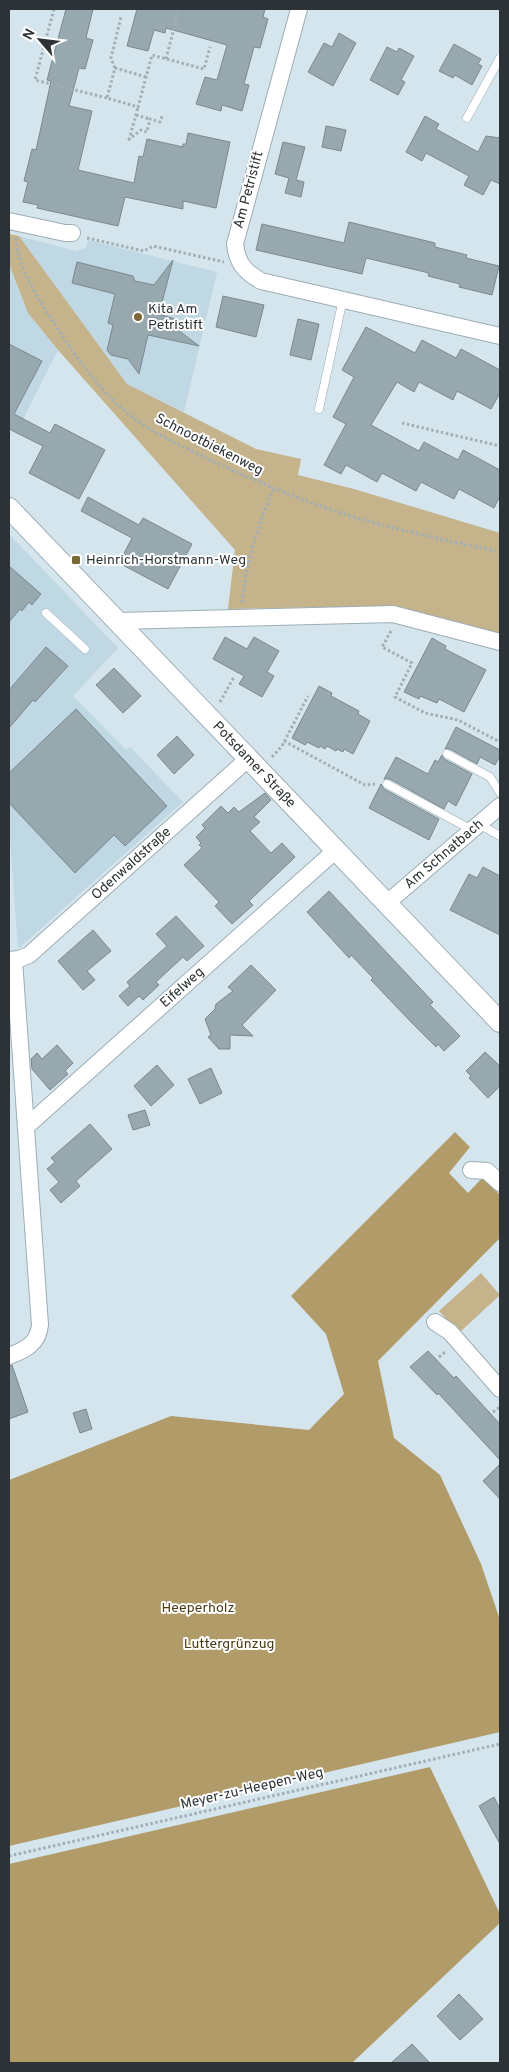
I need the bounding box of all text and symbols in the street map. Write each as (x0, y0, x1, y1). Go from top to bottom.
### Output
north arrow (15, 15, 65, 65)
text: N (20, 26, 40, 43)
street label: Am Petristift (230, 149, 268, 231)
place label: Kita Am Petristift (148, 301, 203, 334)
marker: Kita Am Petristift (132, 311, 144, 323)
street label: Schnootbiekenweg (152, 410, 266, 480)
place label: Heinrich-Horstmann-Weg (86, 552, 246, 569)
marker: Heinrich-Horstmann-Weg (70, 554, 82, 566)
street label: Potsdamer Straße (209, 718, 299, 811)
street label: Am Schnatbach (401, 816, 487, 893)
street label: Odenwaldstraße (88, 823, 175, 904)
street label: Eifelweg (157, 963, 208, 1011)
park label: Heeperholz (161, 1600, 235, 1617)
park label: Luttergrünzug (184, 1636, 274, 1653)
street label: Meyer-zu-Heepen-Weg (179, 1764, 325, 1814)

